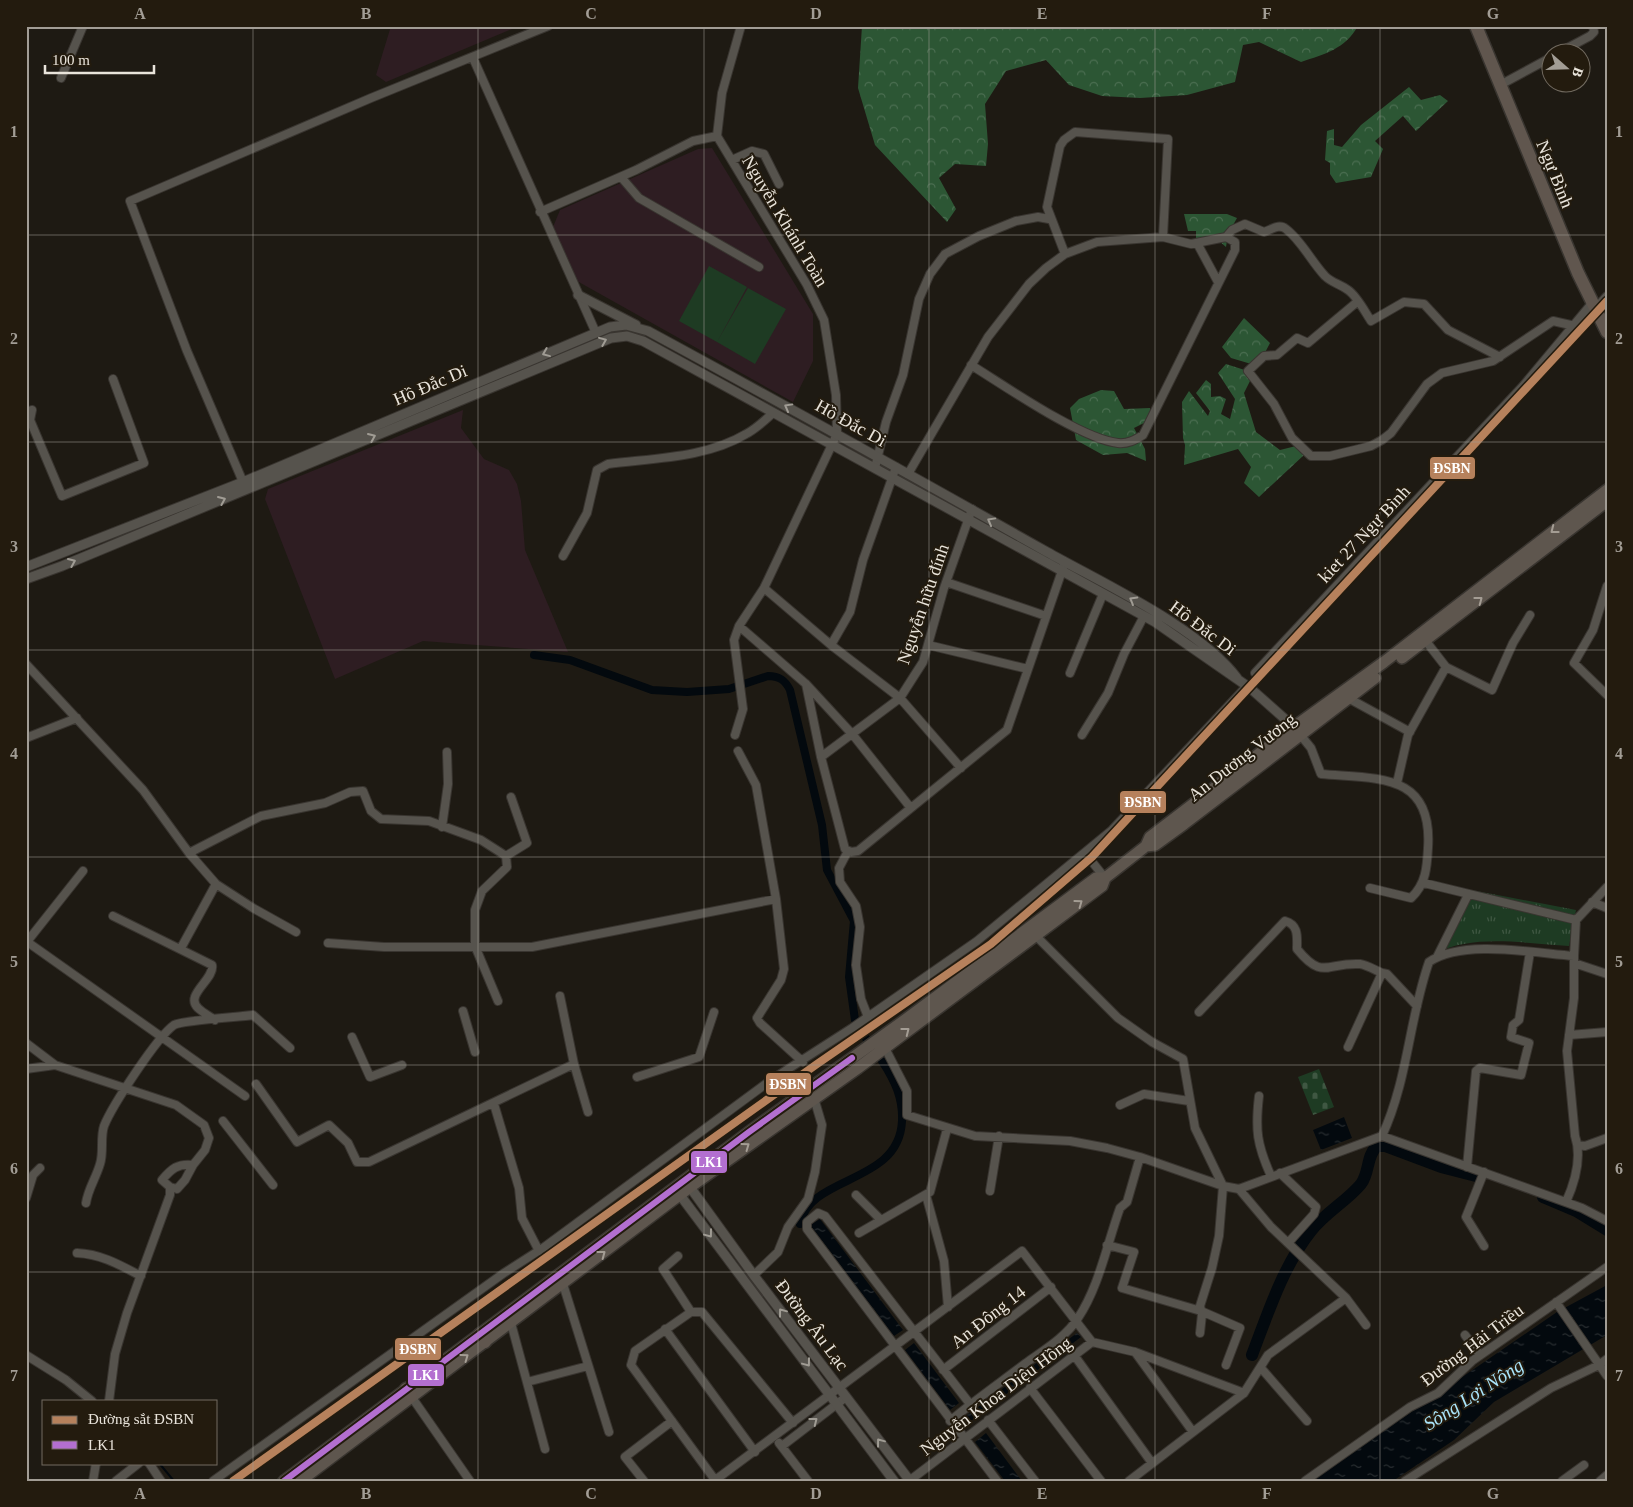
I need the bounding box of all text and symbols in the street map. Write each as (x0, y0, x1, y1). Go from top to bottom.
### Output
text: A (134, 5, 146, 22)
text: B (361, 5, 372, 22)
text: C (585, 5, 597, 22)
text: D (810, 5, 822, 22)
text: E (1037, 5, 1047, 22)
text: F (1262, 5, 1272, 22)
text: G (1487, 5, 1500, 22)
scale bar (45, 42, 154, 74)
north arrow (1540, 42, 1590, 92)
text: 100 m (52, 52, 90, 68)
text: B (1569, 65, 1586, 79)
text: 1 (10, 123, 18, 140)
text: 1 (1615, 123, 1623, 140)
street label: Ngự Bình (1532, 137, 1578, 211)
street label: Nguyễn Khánh Toàn (738, 152, 832, 290)
text: 2 (10, 330, 18, 347)
text: 2 (1615, 330, 1623, 347)
one-way arrow (598, 337, 607, 347)
one-way arrow (542, 347, 551, 358)
street label: Hồ Đắc Di (390, 361, 470, 409)
street label: Hồ Đắc Di (812, 395, 890, 451)
one-way arrow (785, 403, 794, 413)
one-way arrow (367, 433, 376, 444)
line badge: ĐSBN (1429, 456, 1476, 480)
text: ĐSBN (1433, 461, 1471, 476)
street label: kiet 27 Ngự Bình (1314, 481, 1414, 587)
one-way arrow (217, 495, 226, 506)
one-way arrow (988, 517, 997, 527)
one-way arrow (1550, 524, 1560, 533)
text: 3 (10, 538, 18, 555)
text: 3 (1615, 538, 1623, 555)
street label: Nguyễn hữu đính (893, 541, 953, 667)
one-way arrow (67, 558, 76, 569)
one-way arrow (1130, 596, 1139, 606)
street label: Hồ Đắc Di (1166, 597, 1240, 659)
one-way arrow (1473, 597, 1483, 606)
street label: An Dương Vương (1184, 709, 1300, 805)
text: 4 (10, 745, 18, 762)
text: 4 (1615, 745, 1623, 762)
line badge: ĐSBN (1119, 790, 1167, 814)
text: ĐSBN (1124, 795, 1162, 810)
one-way arrow (1073, 900, 1083, 909)
text: 5 (10, 953, 18, 970)
text: 5 (1615, 953, 1623, 970)
one-way arrow (901, 1028, 910, 1037)
line badge: ĐSBN (765, 1072, 812, 1096)
text: ĐSBN (769, 1077, 807, 1092)
one-way arrow (740, 1144, 749, 1152)
line badge: LK1 (690, 1150, 728, 1174)
text: LK1 (695, 1155, 723, 1170)
text: 6 (10, 1160, 18, 1177)
text: 6 (1615, 1160, 1623, 1177)
one-way arrow (703, 1228, 712, 1238)
one-way arrow (596, 1252, 605, 1260)
street label: Đường Âu Lạc (771, 1275, 853, 1374)
street label: An Đông 14 (947, 1282, 1029, 1352)
street label: Đường Hải Triều (1417, 1300, 1527, 1390)
one-way arrow (779, 1309, 788, 1318)
street label: Nguyễn Khoa Diệu Hồng (916, 1333, 1076, 1459)
line badge: ĐSBN (394, 1337, 442, 1361)
text: ĐSBN (399, 1342, 437, 1357)
one-way arrow (459, 1354, 469, 1363)
water label: Sông Lợi Nông (1419, 1354, 1527, 1434)
one-way arrow (802, 1357, 810, 1366)
line badge: LK1 (407, 1363, 445, 1387)
text: 7 (10, 1367, 18, 1384)
text: 7 (1615, 1367, 1623, 1384)
text: LK1 (412, 1368, 440, 1383)
legend (42, 1400, 218, 1464)
text: Đường sắt ĐSBN (88, 1411, 194, 1427)
one-way arrow (808, 1419, 817, 1427)
text: LK1 (88, 1437, 116, 1453)
one-way arrow (878, 1439, 886, 1448)
text: A (134, 1485, 146, 1502)
text: B (361, 1485, 372, 1502)
text: C (585, 1485, 597, 1502)
text: D (810, 1485, 822, 1502)
text: E (1037, 1485, 1047, 1502)
text: F (1262, 1485, 1272, 1502)
text: G (1487, 1485, 1500, 1502)

